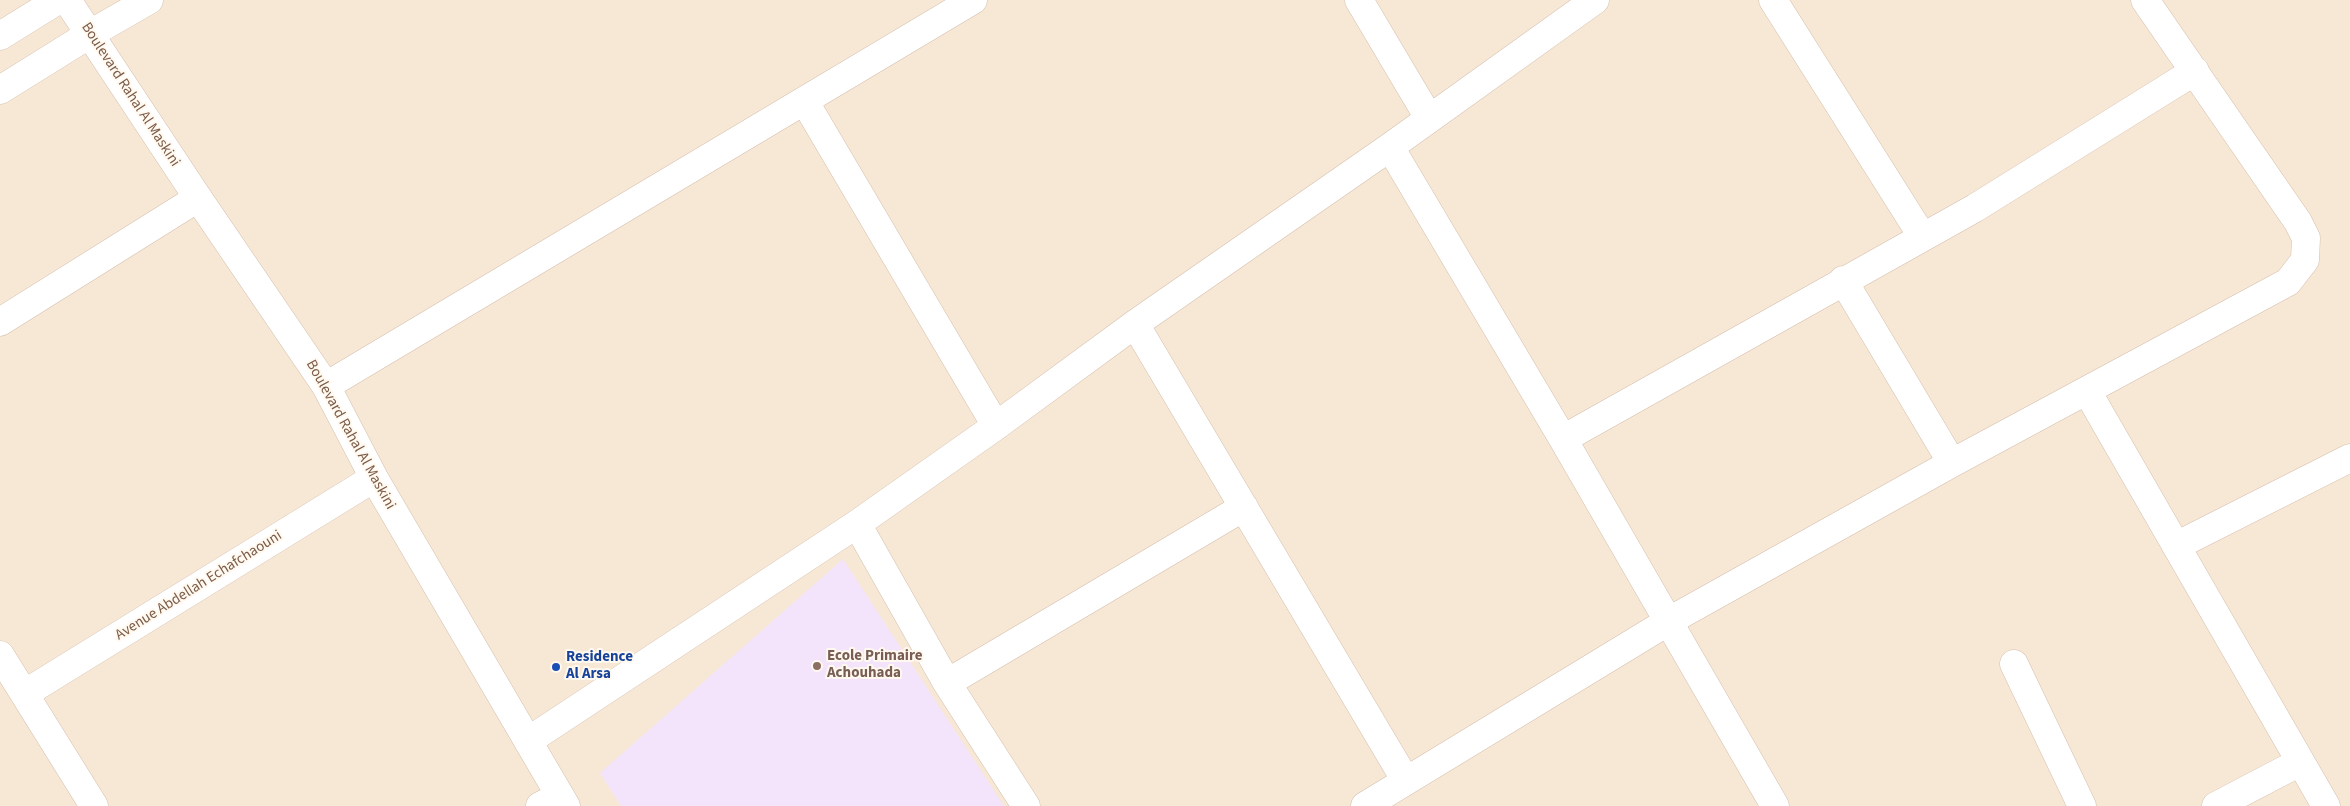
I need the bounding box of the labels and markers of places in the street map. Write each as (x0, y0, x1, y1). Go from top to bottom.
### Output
place label: Ecole Primaire Achouhada (827, 648, 923, 683)
place label: Residence Al Arsa (566, 649, 633, 684)
marker: Ecole Primaire Achouhada (811, 660, 823, 672)
marker: Residence Al Arsa (550, 661, 562, 673)

